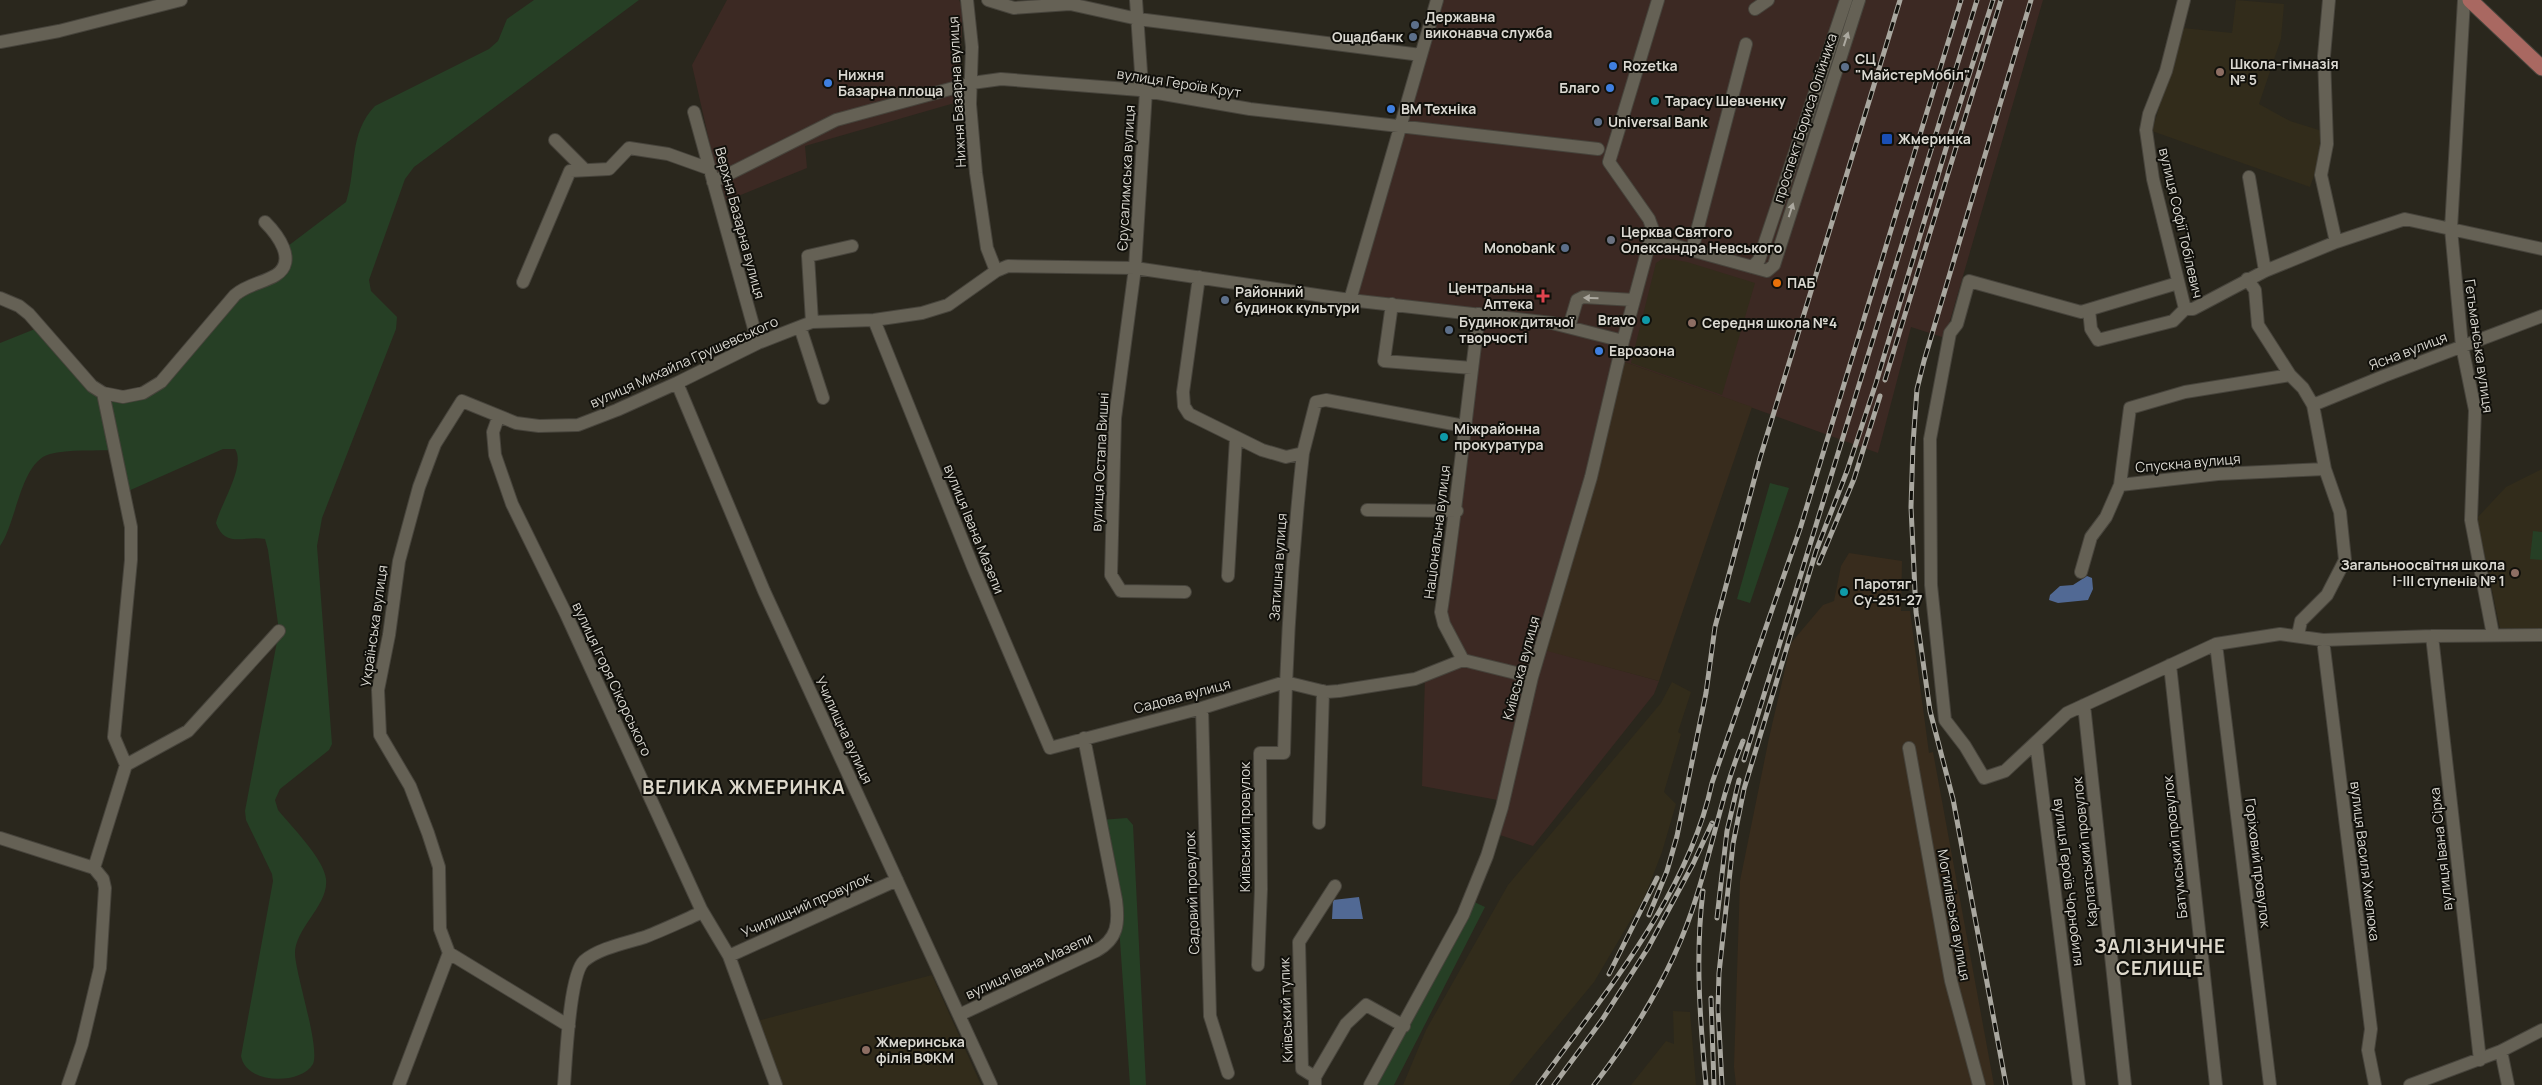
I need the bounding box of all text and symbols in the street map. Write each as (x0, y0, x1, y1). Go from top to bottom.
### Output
place label: Державна виконавча служба (1425, 7, 1552, 42)
street label: Нижня Базарна вулиця (943, 16, 970, 168)
marker: Державна виконавча служба (1409, 19, 1421, 31)
place label: Ощадбанк (1332, 27, 1403, 46)
marker: Ощадбанк (1407, 31, 1419, 43)
street label: проспект Бориса Олійника (1768, 31, 1841, 205)
one-way arrow (1842, 31, 1850, 46)
place label: СЦ "МайстерМобіл" (1855, 49, 1971, 84)
place label: Школа-гімназія № 5 (2230, 54, 2339, 89)
place label: Rozetka (1623, 56, 1678, 75)
marker: Rozetka (1607, 60, 1619, 72)
marker: СЦ "МайстерМобіл" (1839, 61, 1851, 73)
street label: вулиця Героїв Крут (1116, 63, 1242, 102)
place label: Нижня Базарна площа (838, 65, 943, 100)
marker: Школа-гімназія № 5 (2214, 66, 2226, 78)
marker: Нижня Базарна площа (822, 77, 834, 89)
place label: Благо (1559, 78, 1600, 97)
marker: Благо (1604, 82, 1616, 94)
place label: Тарасу Шевченку (1665, 91, 1786, 110)
marker: Тарасу Шевченку (1649, 95, 1661, 107)
place label: ВМ Техніка (1401, 99, 1476, 118)
marker: ВМ Техніка (1385, 103, 1397, 115)
street label: Єрусалимська вулиця (1112, 105, 1139, 251)
place label: Universal Bank (1608, 112, 1708, 131)
marker: Universal Bank (1592, 116, 1604, 128)
place label: Жмеринка (1898, 129, 1971, 148)
marker: Жмеринка (1880, 132, 1894, 146)
street label: Верхня Базарна вулиця (711, 145, 770, 301)
street label: вулиця Софії Тобілевич (2155, 146, 2208, 300)
one-way arrow (1788, 203, 1795, 218)
place label: Церква Святого Олександра Невського (1621, 222, 1783, 257)
marker: Церква Святого Олександра Невського (1605, 234, 1617, 246)
place label: Monobank (1484, 238, 1555, 257)
marker: Monobank (1559, 242, 1571, 254)
place label: ПАБ (1787, 273, 1816, 292)
marker: ПАБ (1771, 277, 1783, 289)
place label: Центральна Аптека (1448, 278, 1533, 313)
street label: Гетьманська вулиця (2461, 278, 2498, 414)
place label: Районний будинок культури (1235, 282, 1359, 317)
marker: Центральна Аптека (1537, 290, 1549, 302)
one-way arrow (1583, 293, 1599, 301)
marker: Районний будинок культури (1219, 294, 1231, 306)
place label: Bravo (1598, 310, 1636, 329)
street label: вулиця Михайла Грушевського (587, 311, 781, 412)
place label: Будинок дитячої творчості (1459, 312, 1575, 347)
place label: Середня школа №4 (1702, 313, 1837, 332)
marker: Bravo (1640, 314, 1652, 326)
marker: Середня школа №4 (1686, 317, 1698, 329)
marker: Будинок дитячої творчості (1443, 324, 1455, 336)
street label: Ясна вулиця (2366, 327, 2450, 374)
place label: Еврозона (1609, 341, 1675, 360)
marker: Еврозона (1593, 345, 1605, 357)
street label: вулиця Остапа Вишні (1086, 392, 1113, 532)
place label: Міжрайонна прокуратура (1454, 419, 1544, 454)
marker: Міжрайонна прокуратура (1438, 431, 1450, 443)
street label: Спускна вулиця (2135, 448, 2241, 477)
street label: вулиця Івана Мазепи (940, 461, 1009, 596)
street label: Національна вулиця (1419, 464, 1454, 600)
street label: Затишна вулиця (1264, 513, 1291, 621)
place label: Загальноосвітня школа І-ІІІ ступенів № 1 (2340, 555, 2505, 590)
street label: Українська вулиця (356, 564, 391, 688)
marker: Загальноосвітня школа І-ІІІ ступенів № 1 (2509, 567, 2521, 579)
place label: Паротяг Су-251-27 (1854, 574, 1922, 609)
marker: Паротяг Су-251-27 (1838, 586, 1850, 598)
street label: вулиця Ігоря Сікорського (568, 599, 657, 759)
street label: Київська вулиця (1498, 614, 1544, 722)
street label: Училищна вулиця (811, 673, 878, 787)
street label: Садова вулиця (1131, 673, 1232, 718)
street label: Київський провулок (1235, 761, 1254, 892)
district label: ВЕЛИКА ЖМЕРИНКА (642, 774, 846, 800)
street label: Батумський провулок (2157, 774, 2191, 919)
street label: Карпатський провулок (2067, 775, 2102, 928)
street label: вулиця Василя Хмелюка (2346, 780, 2385, 942)
street label: вулиця Івана Сірка (2425, 787, 2456, 911)
street label: вулиця Героїв Чорнобиля (2050, 797, 2089, 967)
street label: Горіховий провулок (2241, 797, 2276, 930)
street label: Садовий провулок (1180, 830, 1203, 955)
street label: Могилівська вулиця (1934, 848, 1975, 982)
street label: Училищний провулок (738, 867, 875, 942)
street label: вулиця Івана Мазепи (962, 928, 1095, 1003)
district label: ЗАЛІЗНИЧНЕ СЕЛИЩЕ (2094, 933, 2226, 981)
street label: Київський тупик (1274, 956, 1297, 1063)
place label: Жмеринська філія ВФКМ (876, 1032, 965, 1067)
marker: Жмеринська філія ВФКМ (860, 1044, 872, 1056)

